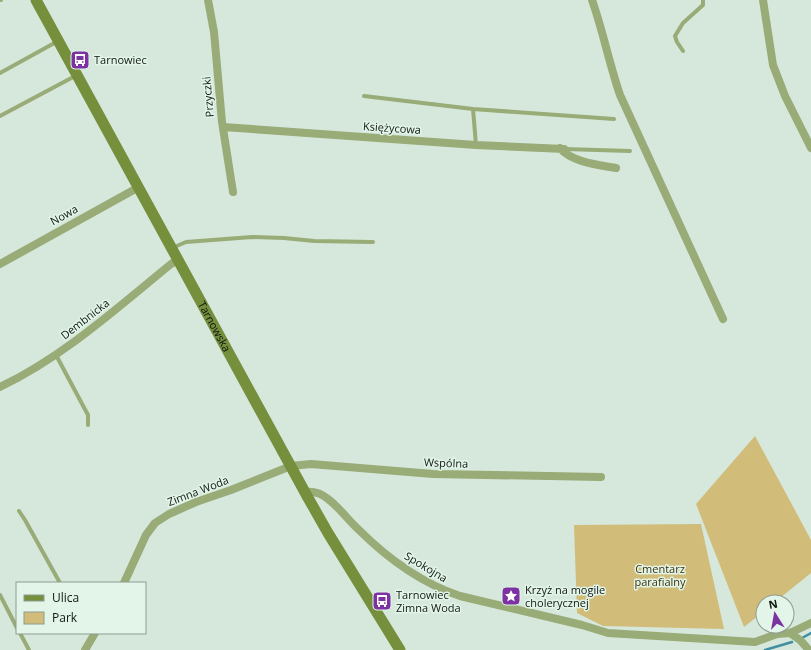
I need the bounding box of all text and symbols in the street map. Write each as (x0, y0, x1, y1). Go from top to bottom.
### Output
bus stop icon: Tarnowiec (69, 49, 91, 71)
place label: Tarnowiec (94, 52, 147, 67)
street label: Przyczki (198, 76, 217, 118)
street label: Księżycowa (363, 118, 422, 137)
street label: Nowa (47, 201, 80, 228)
street label: Dembnicka (57, 295, 112, 342)
street label: Tarnowska (195, 298, 235, 354)
street label: Wspólna (424, 454, 468, 471)
street label: Zimna Woda (165, 472, 231, 509)
street label: Spokojna (402, 548, 450, 585)
park label: Cmentarz parafialny (634, 561, 686, 589)
legend (16, 582, 146, 634)
place label: Krzyż na mogile cholerycznej (525, 582, 605, 610)
place icon: Krzyż na mogile cholerycznej (500, 585, 522, 607)
place label: Tarnowiec Zimna Woda (396, 587, 461, 615)
text: Ulica (52, 589, 79, 606)
bus stop icon: Tarnowiec Zimna Woda (371, 590, 393, 612)
north arrow (755, 594, 795, 634)
text: N (767, 595, 779, 612)
text: Park (52, 609, 78, 626)

